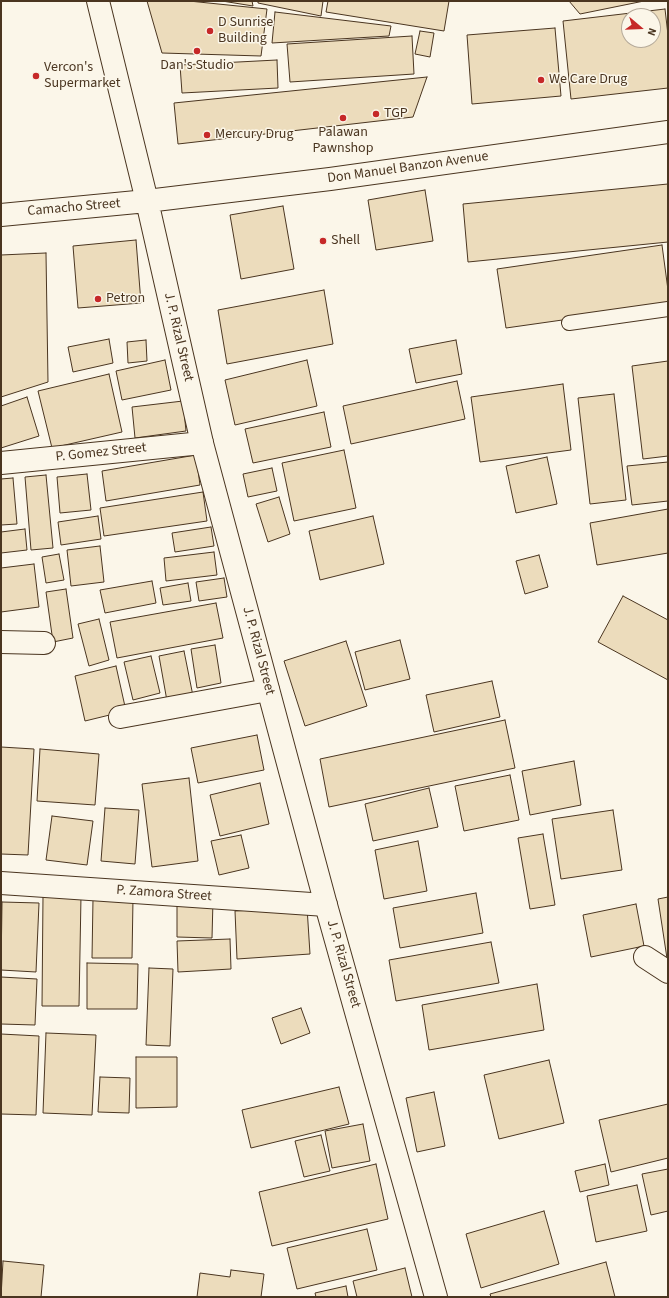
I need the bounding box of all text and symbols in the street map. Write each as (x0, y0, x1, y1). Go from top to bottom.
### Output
north arrow (621, 8, 661, 48)
place label: D Sunrise Building (218, 15, 273, 48)
marker: D Sunrise Building (205, 26, 215, 36)
text: N (644, 26, 660, 38)
marker: Dan's Studio (192, 46, 202, 56)
place label: Dan's Studio (160, 58, 234, 74)
place label: Vercon's Supermarket (44, 60, 120, 92)
marker: Vercon's Supermarket (31, 71, 41, 81)
place label: We Care Drug (549, 72, 627, 88)
marker: We Care Drug (536, 75, 546, 85)
place label: TGP (384, 106, 408, 122)
marker: TGP (371, 109, 381, 119)
marker: Palawan Pawnshop (338, 113, 348, 123)
place label: Palawan Pawnshop (313, 125, 373, 158)
place label: Mercury Drug (215, 127, 294, 143)
marker: Mercury Drug (202, 130, 212, 140)
street label: Don Manuel Banzon Avenue (326, 148, 490, 188)
street label: Camacho Street (27, 196, 121, 220)
place label: Shell (331, 233, 360, 249)
marker: Shell (318, 236, 328, 246)
place label: Petron (106, 291, 145, 307)
street label: J. P. Rizal Street (160, 291, 196, 383)
marker: Petron (93, 294, 103, 304)
street label: P. Gomez Street (55, 440, 147, 466)
street label: J. P. Rizal Street (238, 605, 278, 697)
street label: P. Zamora Street (116, 882, 212, 906)
street label: J. P. Rizal Street (322, 918, 364, 1010)

